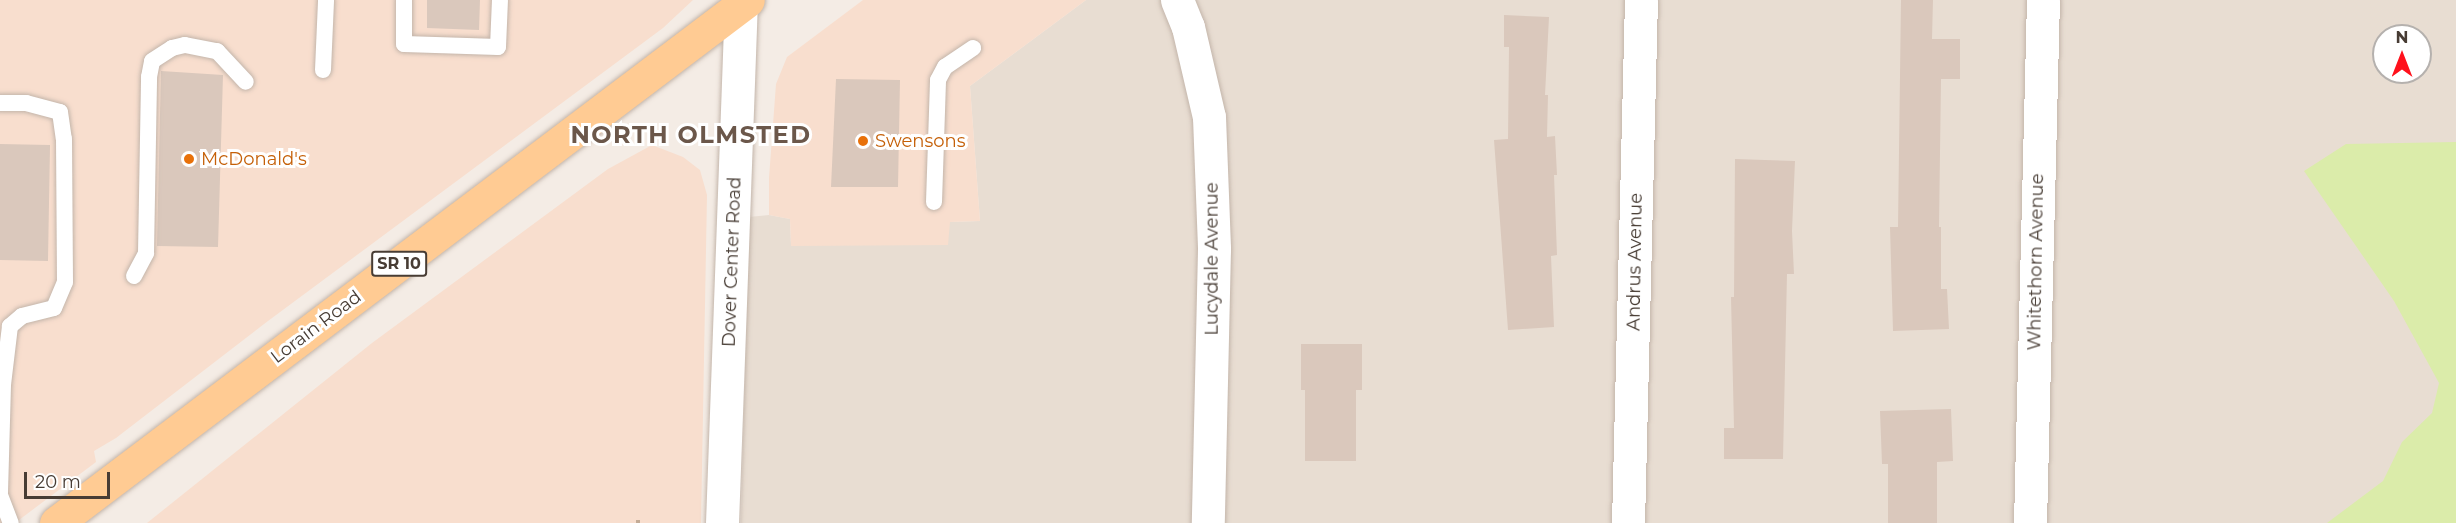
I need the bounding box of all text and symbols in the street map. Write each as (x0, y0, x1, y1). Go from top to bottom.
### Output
north arrow (2372, 24, 2432, 84)
text: N (2396, 28, 2408, 47)
district label: NORTH OLMSTED (570, 121, 812, 149)
place label: Swensons (875, 130, 966, 152)
marker: Swensons (856, 134, 870, 148)
place label: McDonald's (201, 148, 307, 170)
marker: McDonald's (182, 152, 196, 166)
street label: Whitethorn Avenue (2024, 173, 2048, 351)
street label: Dover Center Road (718, 176, 746, 348)
street label: Lucydale Avenue (1201, 182, 1223, 336)
street label: Andrus Avenue (1623, 193, 1647, 331)
road number: SR 10 (370, 251, 428, 277)
street label: Lorain Road (267, 286, 365, 368)
scale bar (27, 460, 112, 498)
text: 20 m (35, 471, 81, 493)

